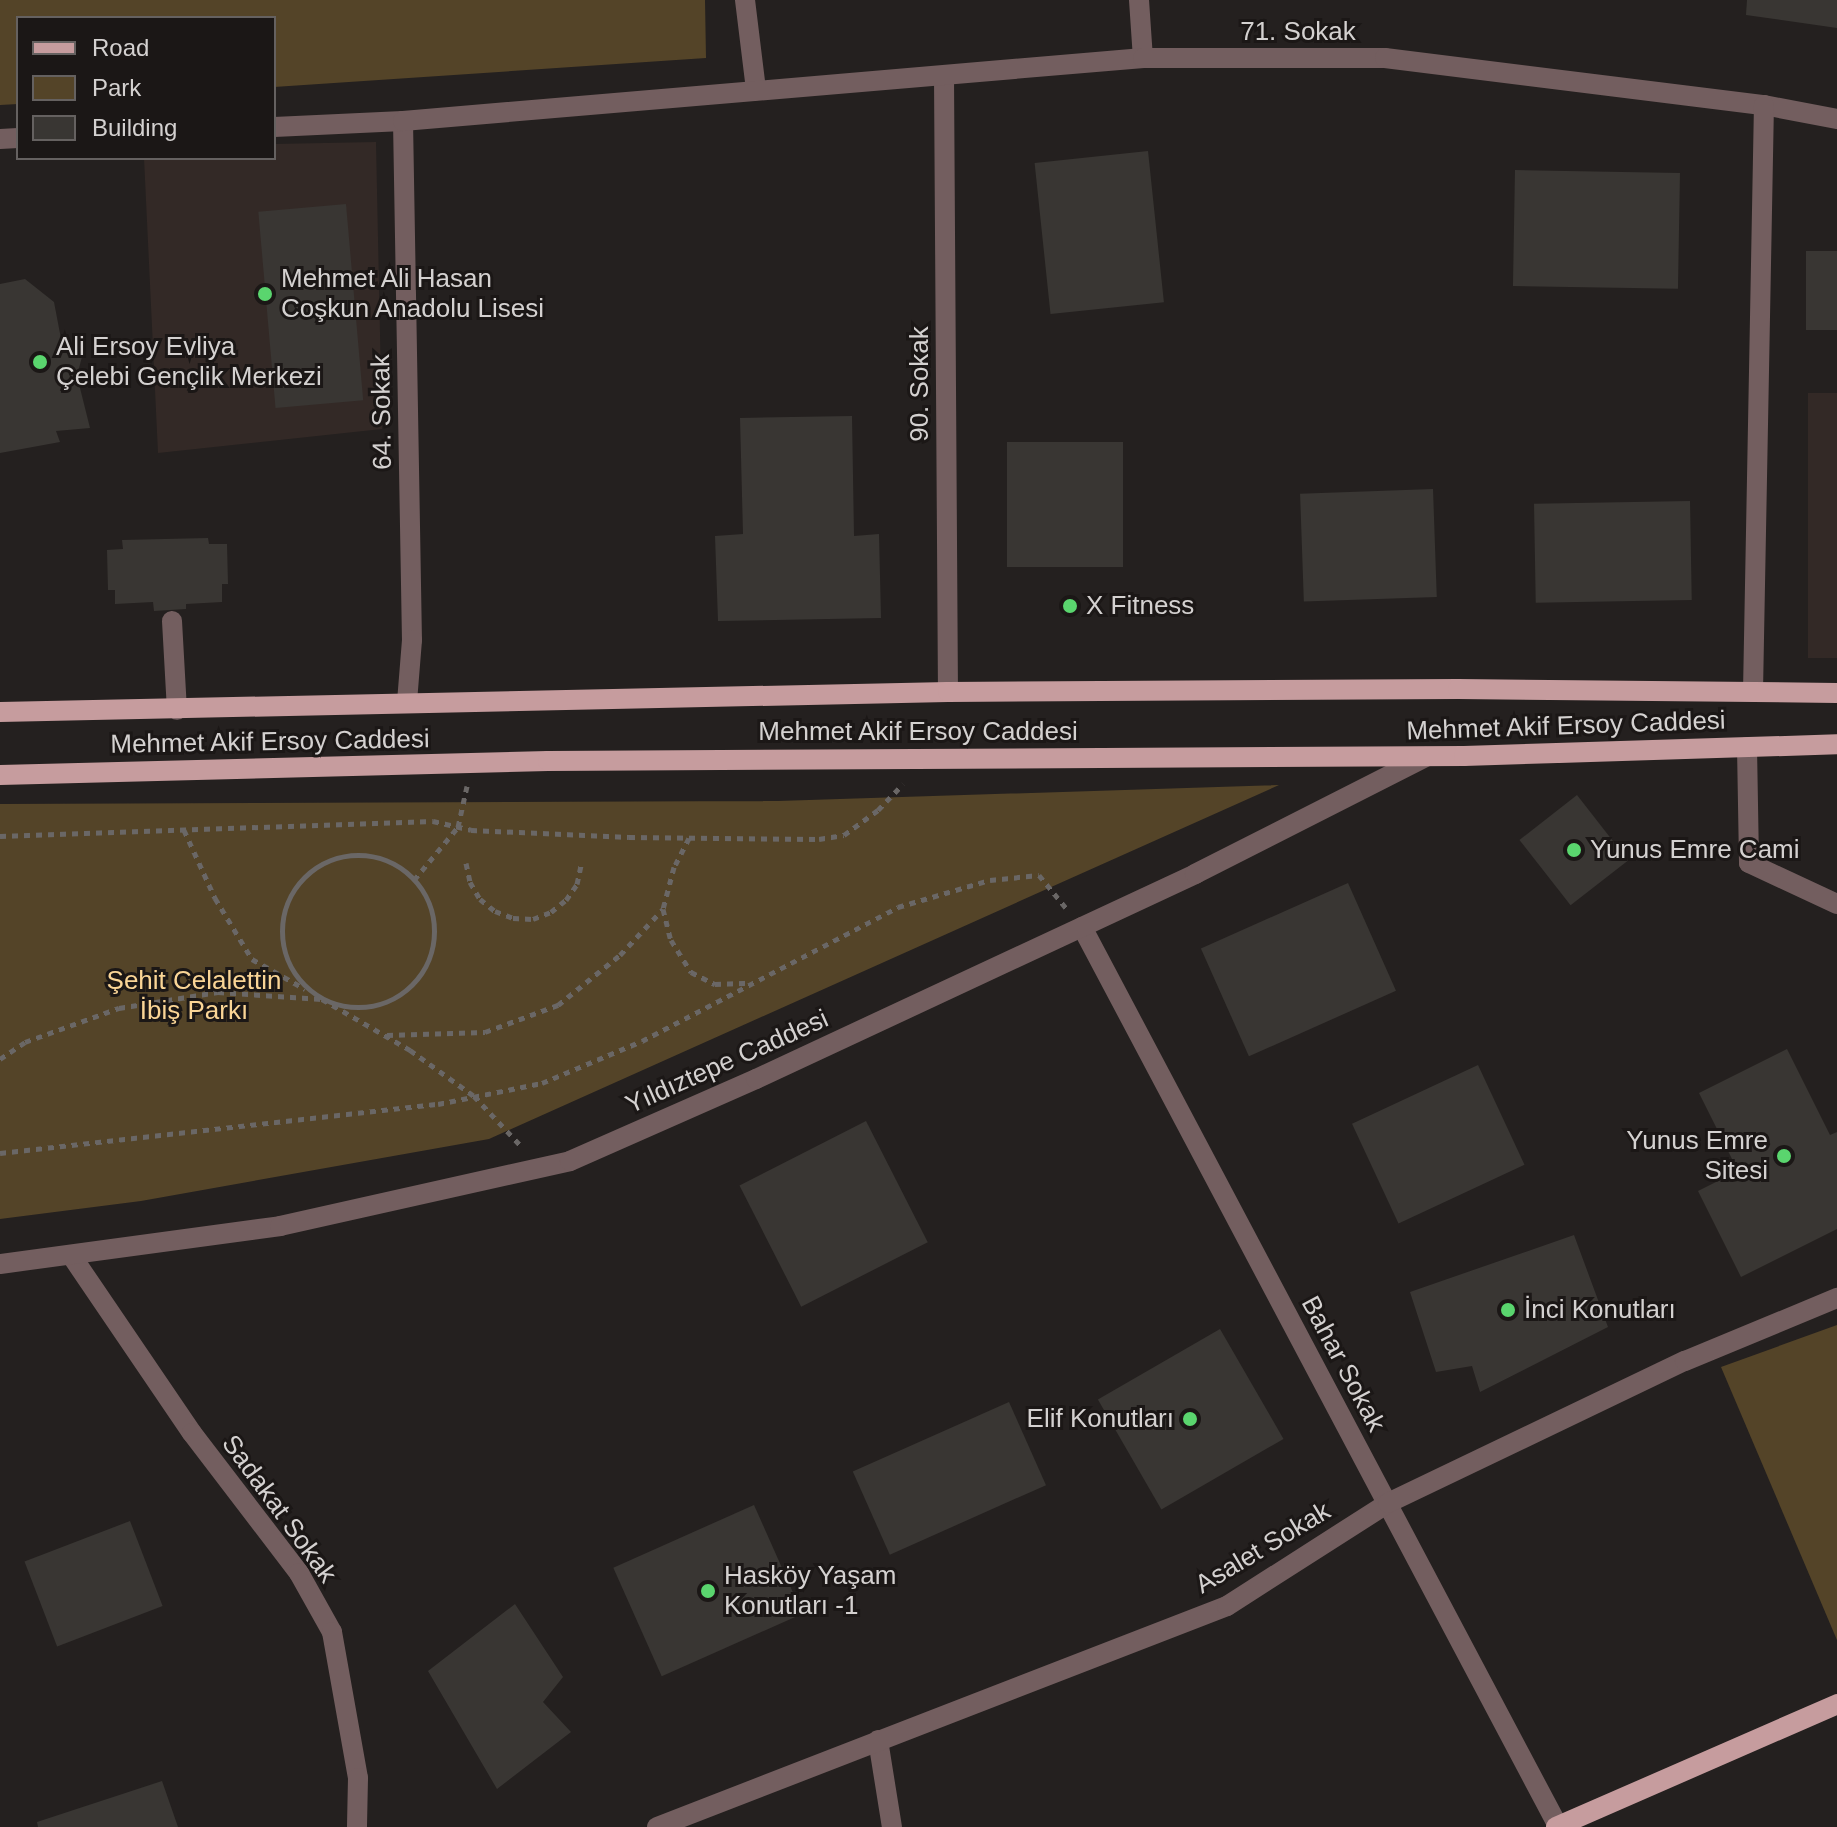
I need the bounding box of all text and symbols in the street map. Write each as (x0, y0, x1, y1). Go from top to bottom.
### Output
legend (16, 16, 276, 160)
street label: 71. Sokak (1240, 16, 1356, 48)
text: Road (92, 34, 149, 61)
text: Park (92, 74, 141, 101)
text: Building (92, 114, 177, 141)
place label: Mehmet Ali Hasan Coşkun Anadolu Lisesi (281, 263, 545, 324)
marker: Mehmet Ali Hasan Coşkun Anadolu Lisesi (256, 285, 274, 303)
street label: 90. Sokak (904, 326, 936, 442)
place label: Ali Ersoy Evliya Çelebi Gençlik Merkezi (56, 331, 322, 392)
marker: Ali Ersoy Evliya Çelebi Gençlik Merkezi (31, 353, 49, 371)
street label: 64. Sokak (365, 354, 399, 470)
place label: X Fitness (1086, 590, 1194, 622)
marker: X Fitness (1061, 597, 1079, 615)
street label: Mehmet Akif Ersoy Caddesi (1405, 705, 1727, 747)
street label: Mehmet Akif Ersoy Caddesi (758, 716, 1078, 748)
street label: Mehmet Akif Ersoy Caddesi (109, 724, 431, 760)
place label: Yunus Emre Cami (1590, 834, 1800, 866)
marker: Yunus Emre Cami (1565, 841, 1583, 859)
park label: Şehit Celalettin İbiş Parkı (107, 965, 281, 1026)
street label: Yıldıztepe Caddesi (621, 1003, 833, 1121)
place label: Yunus Emre Sitesi (1626, 1125, 1768, 1186)
marker: Yunus Emre Sitesi (1775, 1147, 1793, 1165)
street label: Bahar Sokak (1294, 1291, 1392, 1437)
place label: İnci Konutları (1524, 1294, 1676, 1326)
marker: İnci Konutları (1499, 1301, 1517, 1319)
place label: Elif Konutları (1027, 1403, 1174, 1435)
marker: Elif Konutları (1181, 1410, 1199, 1428)
street label: Sadakat Sokak (215, 1429, 343, 1589)
street label: Asalet Sokak (1190, 1496, 1336, 1600)
place label: Hasköy Yaşam Konutları -1 (724, 1560, 897, 1622)
marker: Hasköy Yaşam Konutları -1 (699, 1582, 717, 1600)

